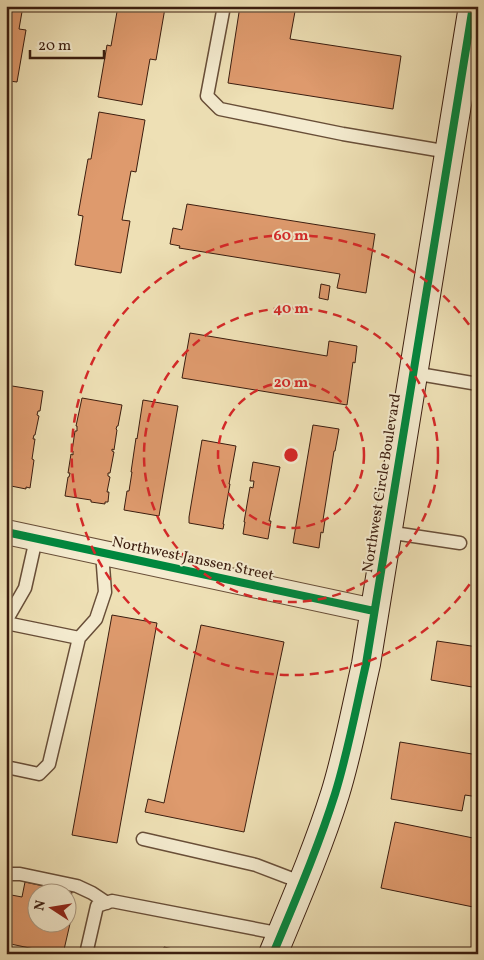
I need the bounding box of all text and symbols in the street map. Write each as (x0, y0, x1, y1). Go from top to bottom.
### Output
scale bar (30, 28, 104, 60)
text: 20 m (38, 36, 71, 57)
text: 60 m (274, 226, 309, 247)
text: 40 m (273, 299, 309, 320)
text: 20 m (274, 373, 309, 394)
street label: Northwest Circle Boulevard (358, 392, 407, 574)
centre of rings (282, 446, 300, 464)
street label: Northwest Janssen Street (110, 532, 275, 587)
north arrow (28, 882, 78, 932)
text: N (30, 899, 51, 913)

